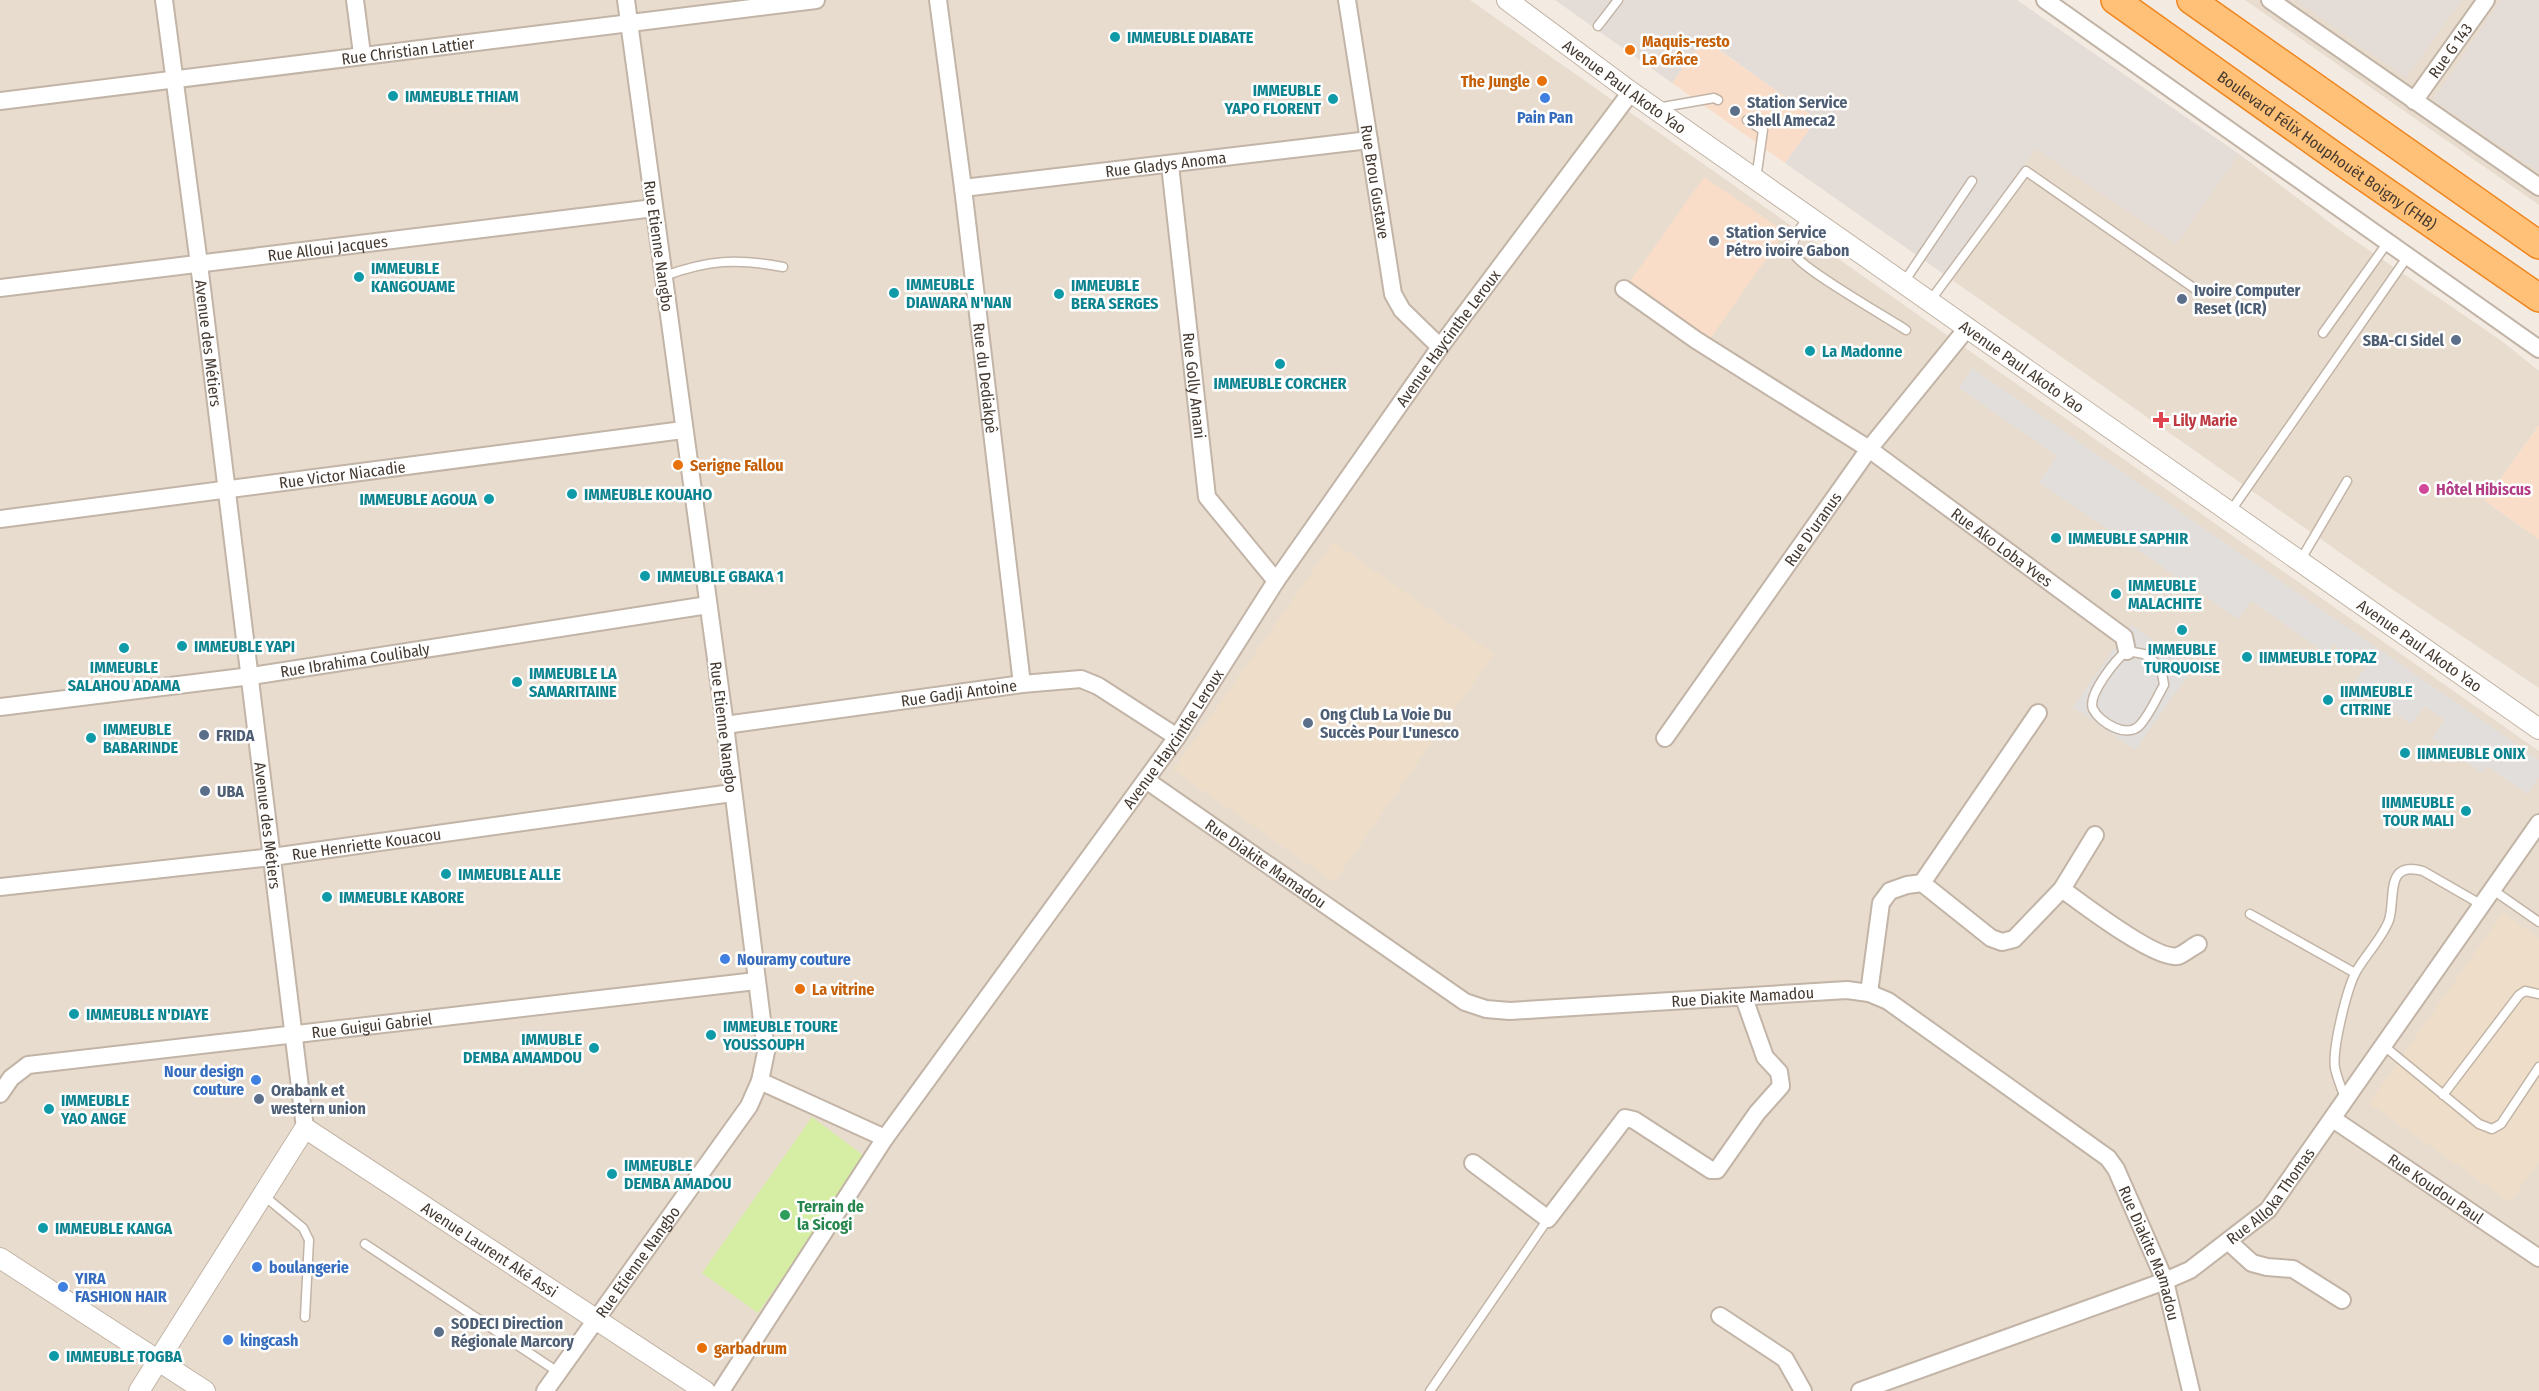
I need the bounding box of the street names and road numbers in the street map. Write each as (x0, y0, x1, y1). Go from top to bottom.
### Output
street label: Rue G 143 (2424, 20, 2476, 82)
street label: Rue Christian Lattier (340, 33, 476, 69)
street label: Avenue Paul Akoto Yao (1559, 36, 1690, 138)
street label: Boulevard Félix Houphouët Boigny (FHB) (2214, 67, 2440, 234)
street label: Rue Brou Gustave (1357, 123, 1393, 240)
street label: Rue Gladys Anoma (1104, 148, 1227, 181)
street label: Rue Etienne Nangbo (640, 179, 677, 313)
street label: Rue Alloui Jacques (267, 232, 389, 265)
street label: Avenue Haycinthe Leroux (1392, 266, 1504, 410)
street label: Avenue des Métiers (191, 279, 225, 408)
street label: Avenue Paul Akoto Yao (1956, 316, 2088, 417)
street label: Rue du Dediakpê (969, 322, 1001, 434)
street label: Rue Golly Amani (1179, 332, 1209, 440)
street label: Rue Victor Niacadie (278, 457, 407, 493)
street label: Rue D'uranus (1780, 488, 1846, 570)
street label: Rue Ako Loba Yves (1947, 504, 2056, 591)
street label: Avenue Paul Akoto Yao (2354, 596, 2486, 696)
street label: Rue Ibrahima Coulibaly (279, 639, 432, 681)
street label: Rue Etienne Nangbo (706, 660, 741, 794)
street label: Avenue Haycinthe Leroux (1119, 666, 1228, 812)
street label: Rue Gadji Antoine (900, 676, 1018, 711)
street label: Avenue des Métiers (250, 761, 285, 890)
street label: Rue Diakite Mamadou (1201, 815, 1330, 912)
street label: Rue Henriette Kouacou (291, 825, 442, 864)
street label: Rue Diakite Mamadou (1671, 983, 1815, 1011)
street label: Rue Guigui Gabriel (311, 1009, 433, 1042)
street label: Rue Alloka Thomas (2223, 1144, 2319, 1248)
street label: Rue Koudou Paul (2384, 1150, 2487, 1228)
street label: Rue Diakite Mamadou (2115, 1183, 2183, 1322)
street label: Avenue Laurent Aké Assi (418, 1198, 561, 1301)
street label: Rue Etienne Nangbo (592, 1203, 684, 1321)

